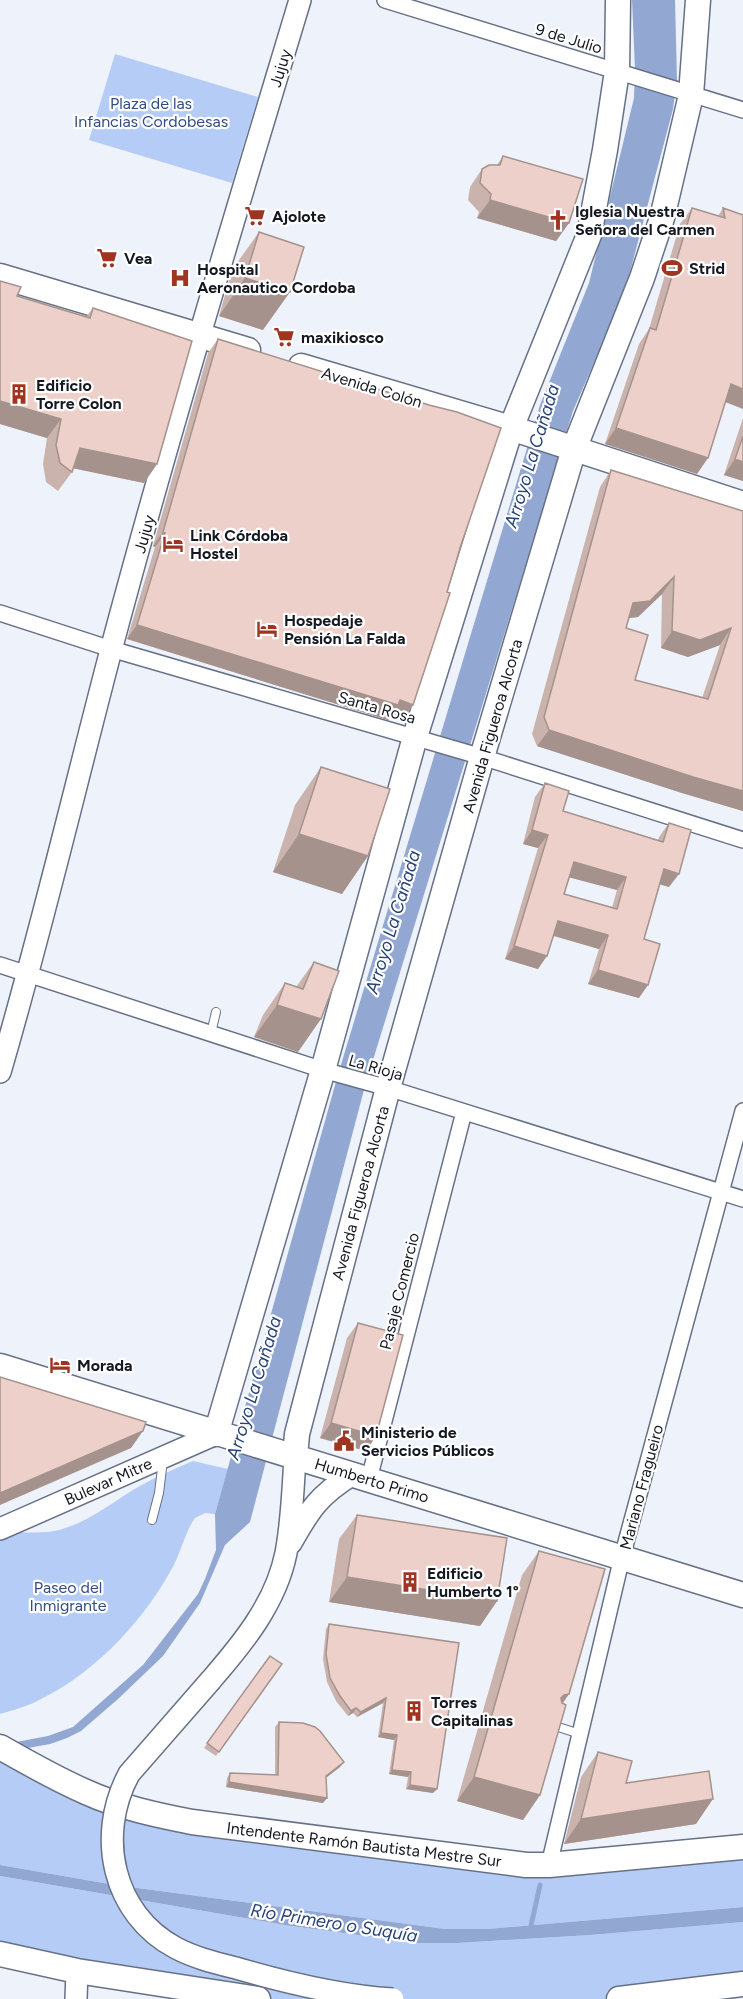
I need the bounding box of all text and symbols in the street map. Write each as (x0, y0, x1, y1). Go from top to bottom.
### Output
street label: 9 de Julio (533, 19, 605, 58)
street label: Jujuy (266, 46, 295, 89)
park label: Plaza de las Infancias Cordobesas (74, 94, 228, 131)
place label: Iglesia Nuestra Señora del Carmen (575, 202, 715, 239)
supermarket icon: Ajolote (243, 204, 267, 228)
place label: Ajolote (272, 207, 326, 226)
church icon: Iglesia Nuestra Señora del Carmen (546, 208, 570, 232)
supermarket icon: Vea (95, 246, 119, 270)
place label: Vea (124, 249, 152, 268)
sports icon: Strid (660, 256, 684, 280)
place label: Strid (689, 259, 725, 278)
place label: Hospital Aeronautico Cordoba (197, 260, 355, 297)
hospital icon: Hospital Aeronautico Cordoba (168, 266, 192, 290)
supermarket icon: maxikiosco (272, 325, 296, 349)
place label: maxikiosco (301, 328, 384, 347)
street label: Avenida Colón (319, 363, 425, 412)
place label: Edificio Torre Colon (36, 376, 122, 413)
water label: Arroyo La Cañada (499, 381, 564, 531)
building icon: Edificio Torre Colon (7, 382, 31, 406)
street label: Jujuy (130, 512, 159, 555)
place label: Link Córdoba Hostel (190, 526, 288, 563)
hotel icon: Link Córdoba Hostel (161, 532, 185, 556)
place label: Hospedaje Pensión La Falda (284, 611, 405, 648)
hotel icon: Hospedaje Pensión La Falda (255, 617, 279, 641)
street label: Avenida Figueroa Alcorta (459, 637, 526, 815)
street label: Santa Rosa (336, 687, 418, 728)
water label: Arroyo La Cañada (360, 847, 425, 997)
street label: La Rioja (346, 1051, 405, 1084)
street label: Avenida Figueroa Alcorta (328, 1104, 393, 1282)
street label: Pasaje Comercio (376, 1231, 423, 1352)
water label: Arroyo La Cañada (221, 1313, 286, 1463)
hotel icon: Morada (48, 1353, 72, 1377)
place label: Morada (77, 1356, 133, 1375)
place label: Ministerio de Servicios Públicos (361, 1423, 495, 1460)
street label: Mariano Fragueiro (616, 1423, 667, 1552)
public building icon: Ministerio de Servicios Públicos (332, 1429, 356, 1453)
street label: Bulevar Mitre (61, 1454, 155, 1509)
street label: Humberto Primo (312, 1454, 431, 1507)
place label: Edificio Humberto 1° (427, 1564, 519, 1601)
building icon: Edificio Humberto 1° (398, 1570, 422, 1594)
park label: Paseo del Inmigrante (29, 1578, 107, 1615)
place label: Torres Capitalinas (431, 1693, 513, 1730)
building icon: Torres Capitalinas (402, 1699, 426, 1723)
street label: Intendente Ramón Bautista Mestre Sur (225, 1818, 503, 1871)
water label: Río Primero o Suquía (249, 1899, 419, 1947)

